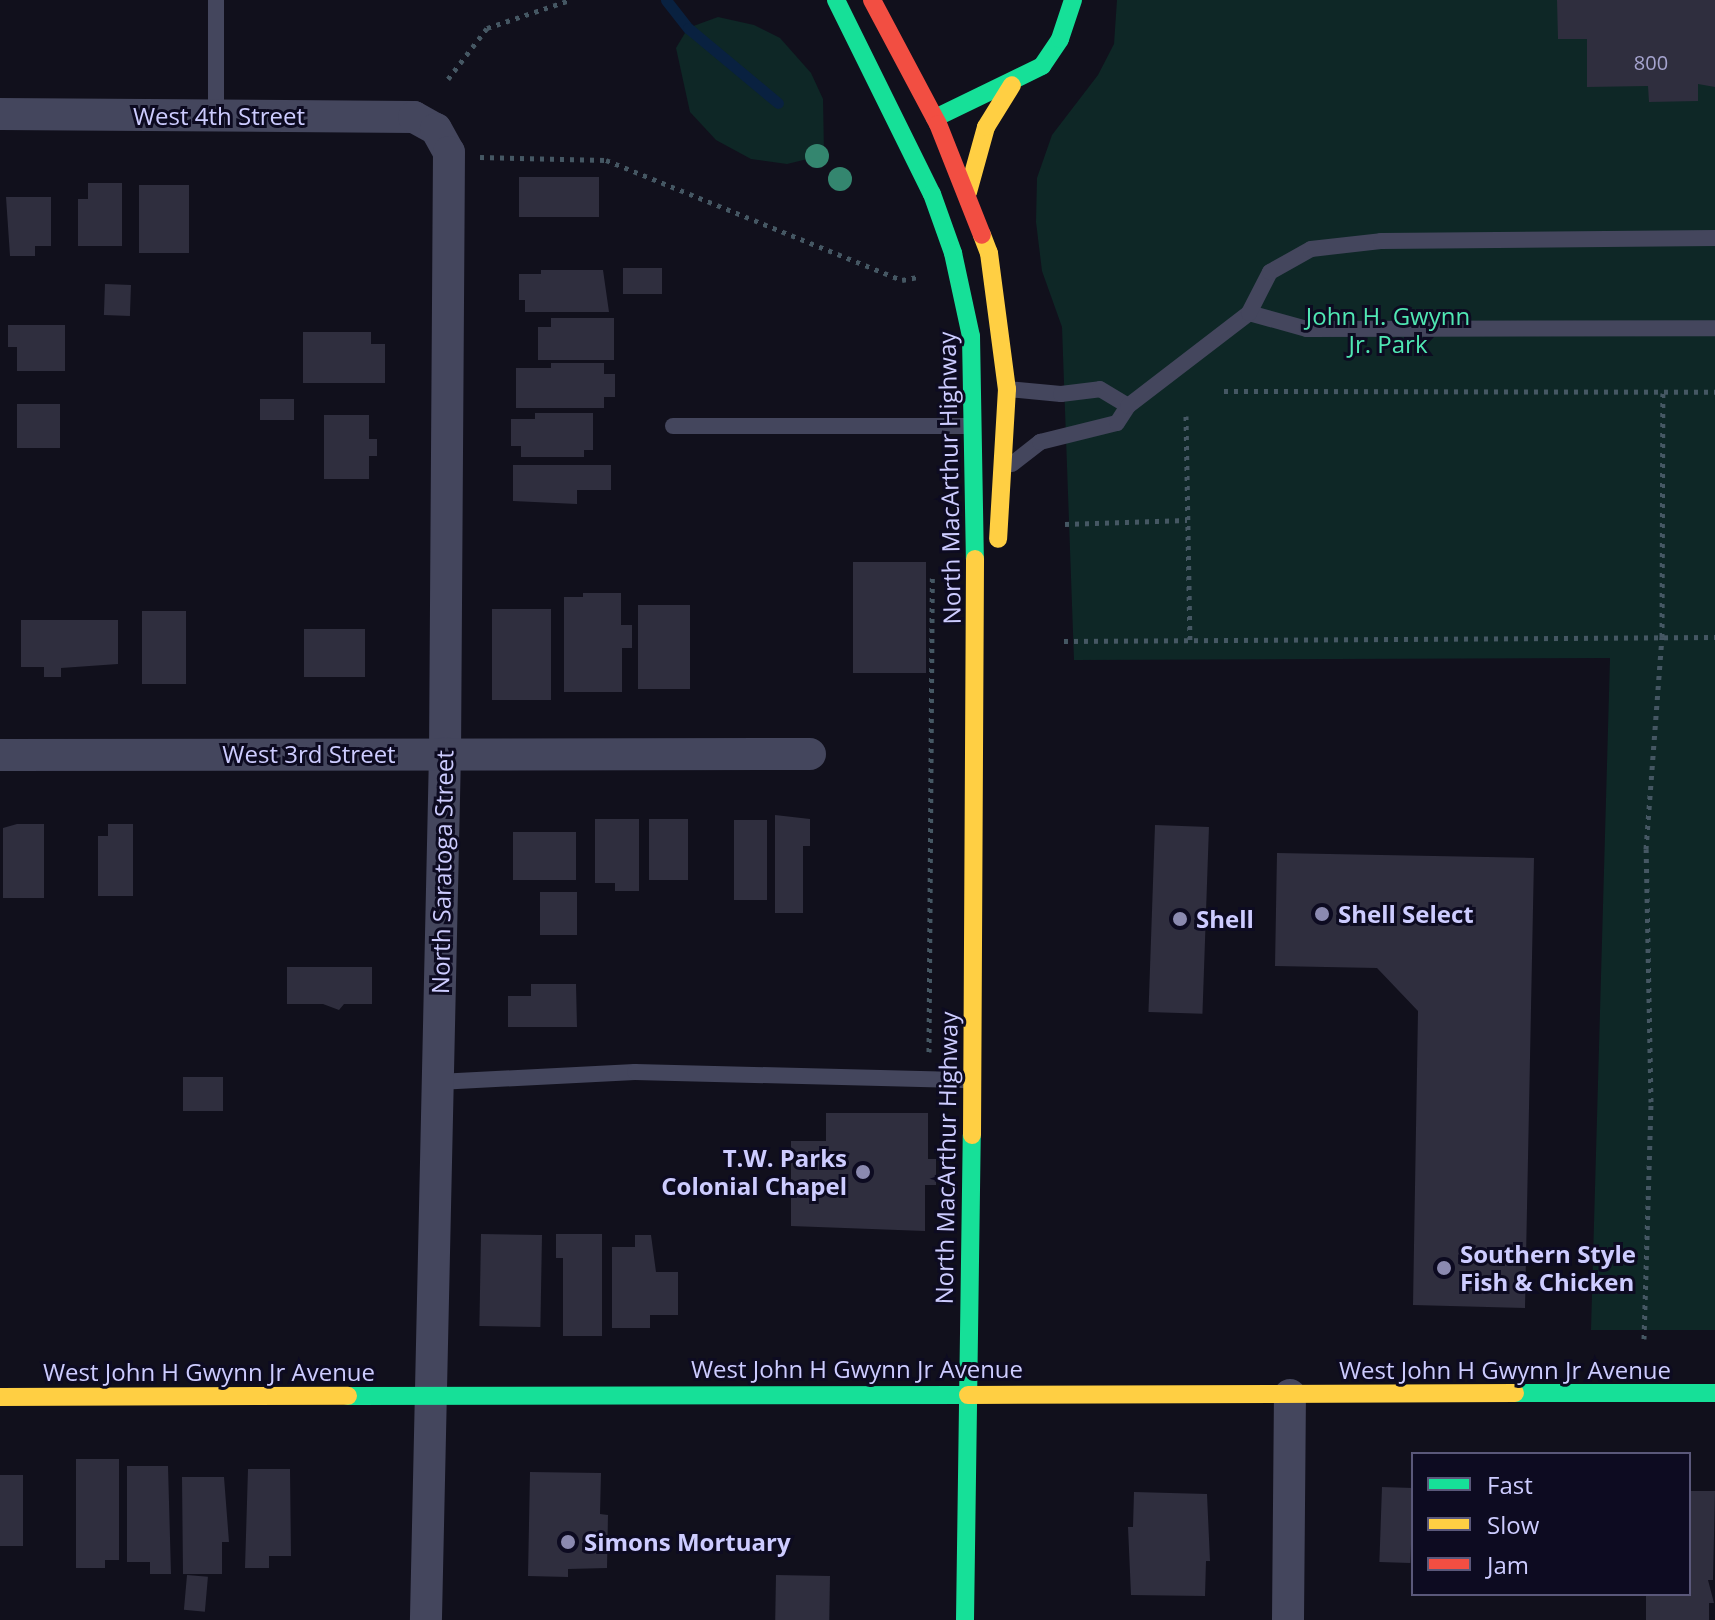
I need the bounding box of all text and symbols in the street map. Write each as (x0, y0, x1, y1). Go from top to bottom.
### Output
house number: 800 (1634, 50, 1668, 74)
street label: West 4th Street (133, 102, 305, 130)
park label: John H. Gwynn Jr. Park (1306, 302, 1470, 358)
street label: North MacArthur Highway (932, 331, 966, 625)
street label: West 3rd Street (222, 740, 396, 768)
street label: North Saratoga Street (425, 750, 459, 994)
place label: Shell Select (1338, 900, 1474, 928)
place label: Shell (1196, 905, 1254, 933)
marker: Shell Select (1313, 905, 1331, 923)
marker: Shell (1171, 910, 1189, 928)
street label: North MacArthur Highway (929, 1011, 963, 1305)
place label: T.W. Parks Colonial Chapel (661, 1144, 847, 1200)
marker: T.W. Parks Colonial Chapel (854, 1163, 872, 1181)
place label: Southern Style Fish & Chicken (1460, 1240, 1636, 1296)
marker: Southern Style Fish & Chicken (1435, 1259, 1453, 1277)
street label: West John H Gwynn Jr Avenue (691, 1355, 1023, 1383)
street label: West John H Gwynn Jr Avenue (1339, 1356, 1671, 1384)
street label: West John H Gwynn Jr Avenue (43, 1358, 375, 1386)
legend (1411, 1452, 1691, 1596)
text: Fast (1487, 1468, 1533, 1501)
text: Slow (1487, 1508, 1539, 1541)
place label: Simons Mortuary (584, 1528, 791, 1556)
marker: Simons Mortuary (559, 1533, 577, 1551)
text: Jam (1487, 1548, 1529, 1581)

